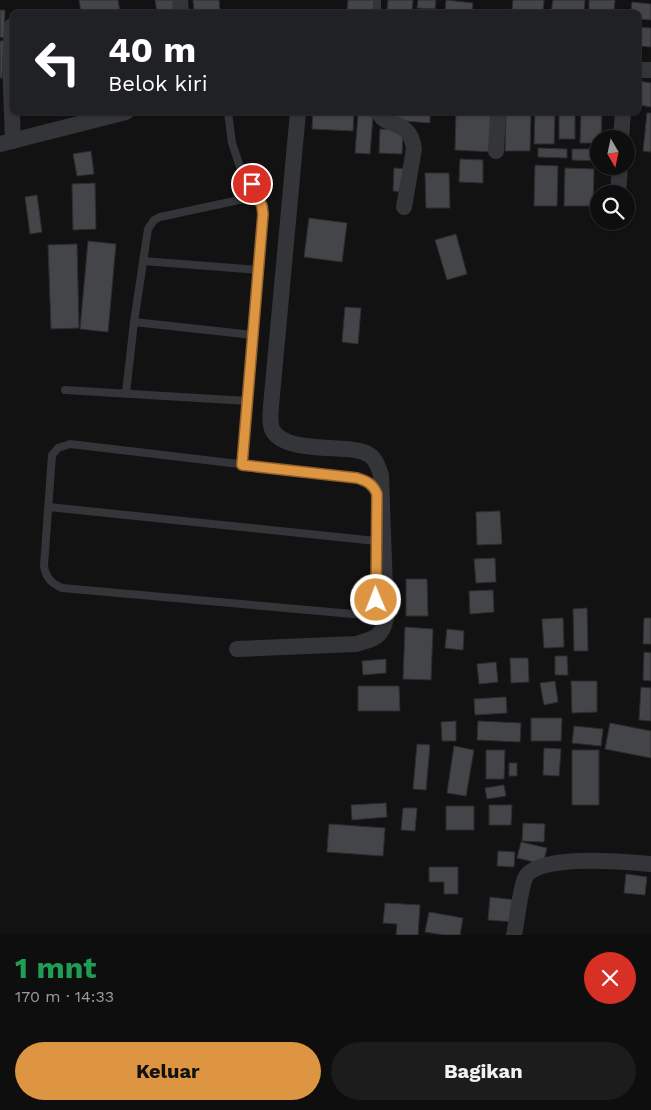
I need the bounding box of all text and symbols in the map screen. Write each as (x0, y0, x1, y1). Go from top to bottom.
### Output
text: 40 m (108, 29, 196, 71)
icon: left (25, 30, 90, 95)
text: Belok kiri (108, 71, 208, 96)
north arrow (590, 130, 635, 175)
map controls (590, 130, 635, 230)
pin (231, 163, 273, 205)
icon: arrive (238, 170, 266, 198)
button: search (590, 185, 635, 230)
position arrow (349, 573, 401, 625)
text: 1 mnt (15, 950, 96, 985)
button: close (584, 952, 636, 1004)
text: 170 m · 14:33 (15, 987, 114, 1006)
button: Keluar (15, 1042, 321, 1100)
button: Bagikan (331, 1042, 636, 1100)

